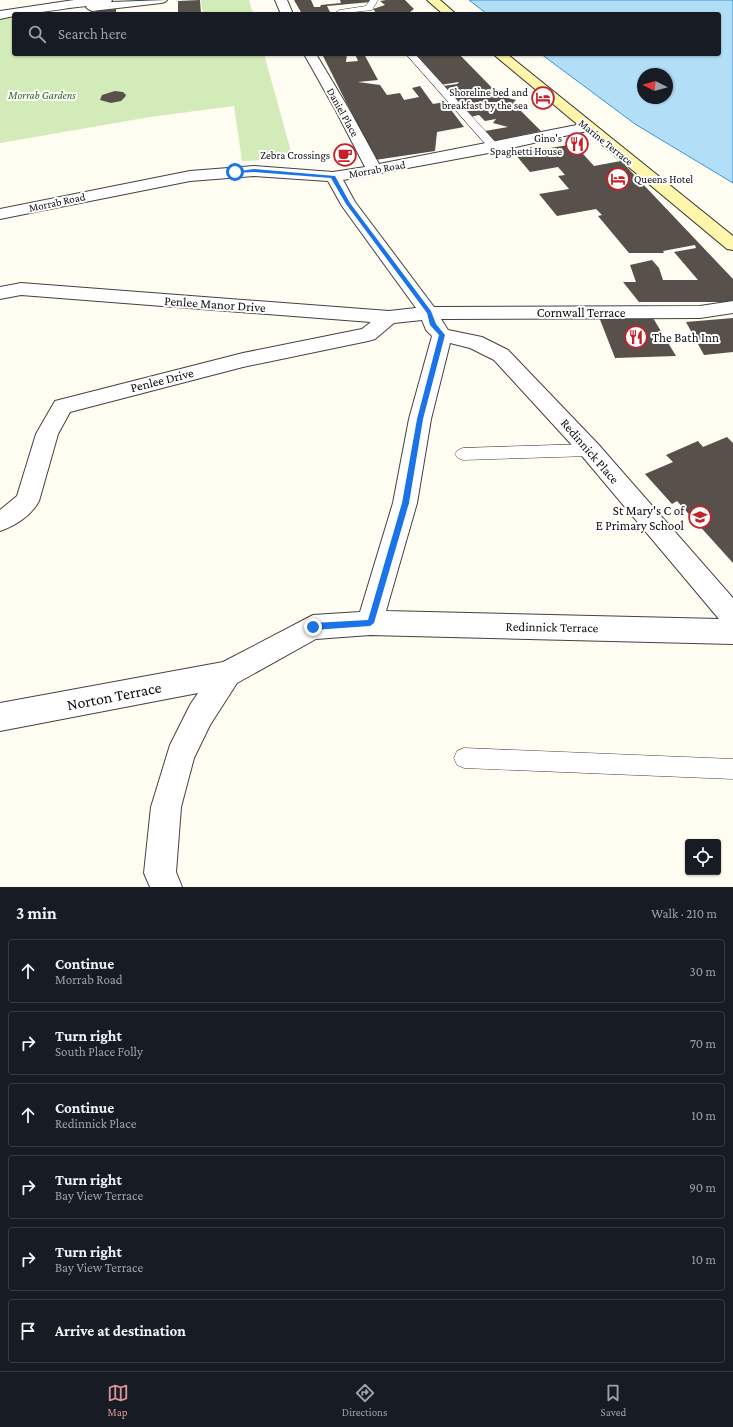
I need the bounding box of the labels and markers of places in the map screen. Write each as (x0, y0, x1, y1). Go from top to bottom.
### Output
hotel icon: Shoreline bed and breakfast by the sea (530, 85, 556, 111)
place label: Shoreline bed and breakfast by the sea (442, 86, 528, 112)
restaurant icon: Gino's Spaghetti House (564, 131, 590, 157)
place label: Gino's Spaghetti House (490, 132, 562, 158)
cafe icon: Zebra Crossings (332, 142, 358, 168)
place label: Zebra Crossings (260, 149, 330, 162)
hotel icon: Queens Hotel (605, 166, 631, 192)
place label: Queens Hotel (634, 173, 693, 185)
restaurant icon: The Bath Inn (623, 324, 649, 350)
place label: The Bath Inn (652, 330, 719, 345)
place label: St Mary's C of E Primary School (596, 503, 685, 533)
school or university icon: St Mary's C of E Primary School (687, 504, 713, 530)

